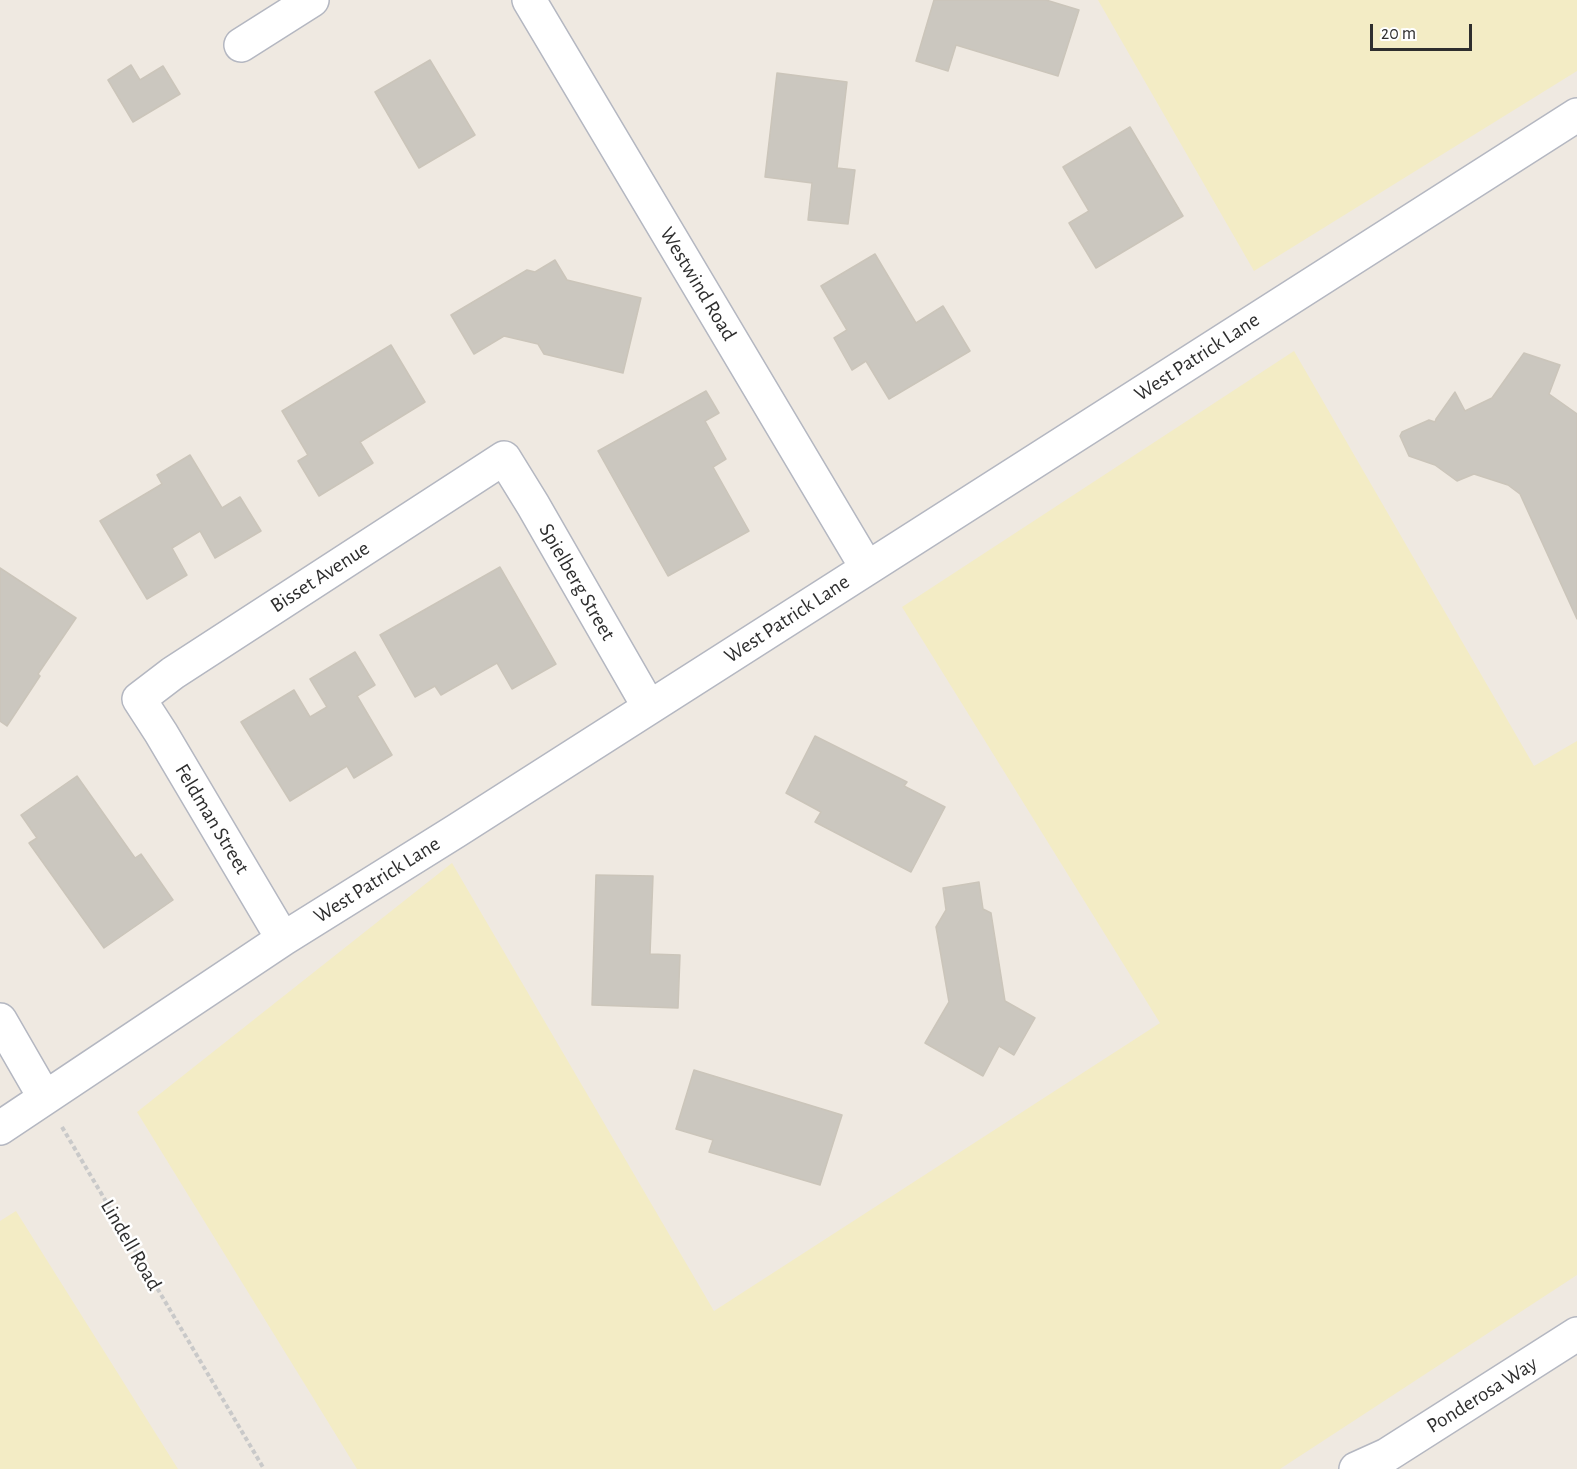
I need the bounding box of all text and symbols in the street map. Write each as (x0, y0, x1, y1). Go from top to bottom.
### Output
scale bar (1373, 12, 1475, 50)
text: 20 m (1381, 25, 1416, 43)
street label: Westwind Road (654, 223, 742, 345)
street label: West Patrick Lane (1130, 307, 1264, 407)
street label: Spielberg Street (533, 519, 621, 645)
street label: Bisset Avenue (266, 536, 374, 618)
street label: West Patrick Lane (720, 569, 854, 669)
street label: Feldman Street (169, 759, 255, 879)
street label: West Patrick Lane (309, 831, 445, 929)
street label: Lindell Road (95, 1195, 167, 1295)
street label: Ponderosa Way (1422, 1351, 1542, 1439)

